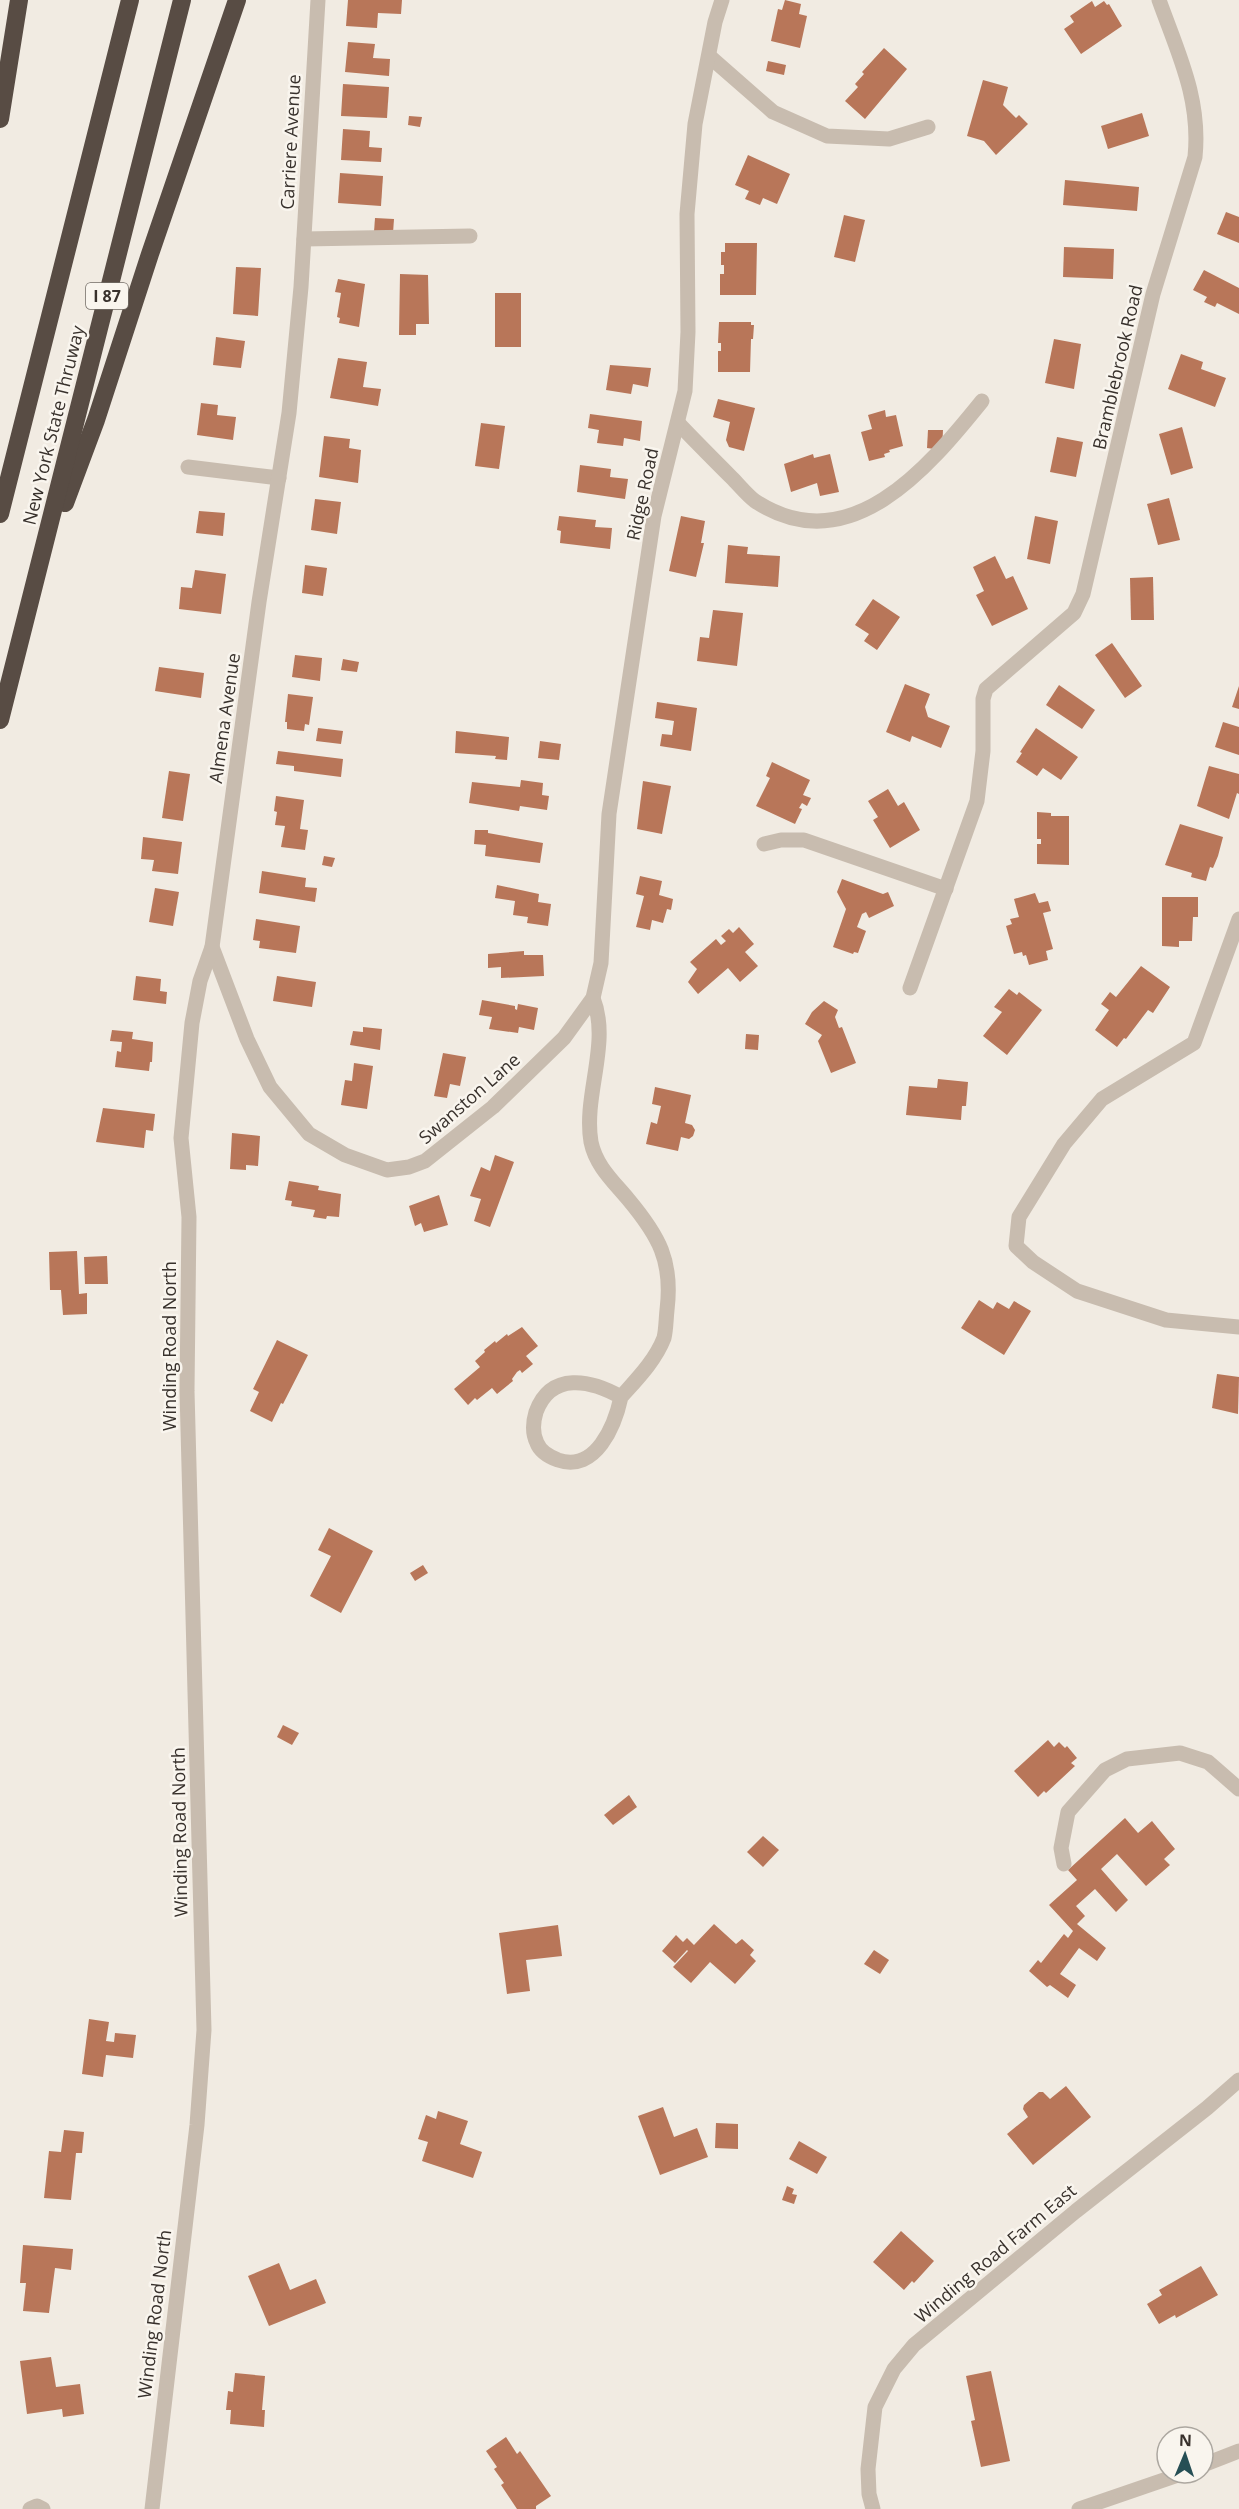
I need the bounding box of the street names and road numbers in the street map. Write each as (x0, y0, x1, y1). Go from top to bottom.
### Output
street label: Carriere Avenue (274, 74, 306, 210)
street label: Bramblebrook Road (1086, 282, 1148, 452)
road number: I 87 (86, 283, 128, 309)
street label: New York State Thruway (17, 322, 90, 527)
street label: Ridge Road (620, 445, 664, 543)
street label: Almena Avenue (203, 651, 245, 785)
street label: Swanston Lane (413, 1047, 525, 1149)
street label: Winding Road North (157, 1261, 181, 1431)
street label: Winding Road North (166, 1747, 192, 1917)
street label: Winding Road Farm East (909, 2178, 1081, 2328)
street label: Winding Road North (132, 2228, 176, 2400)

